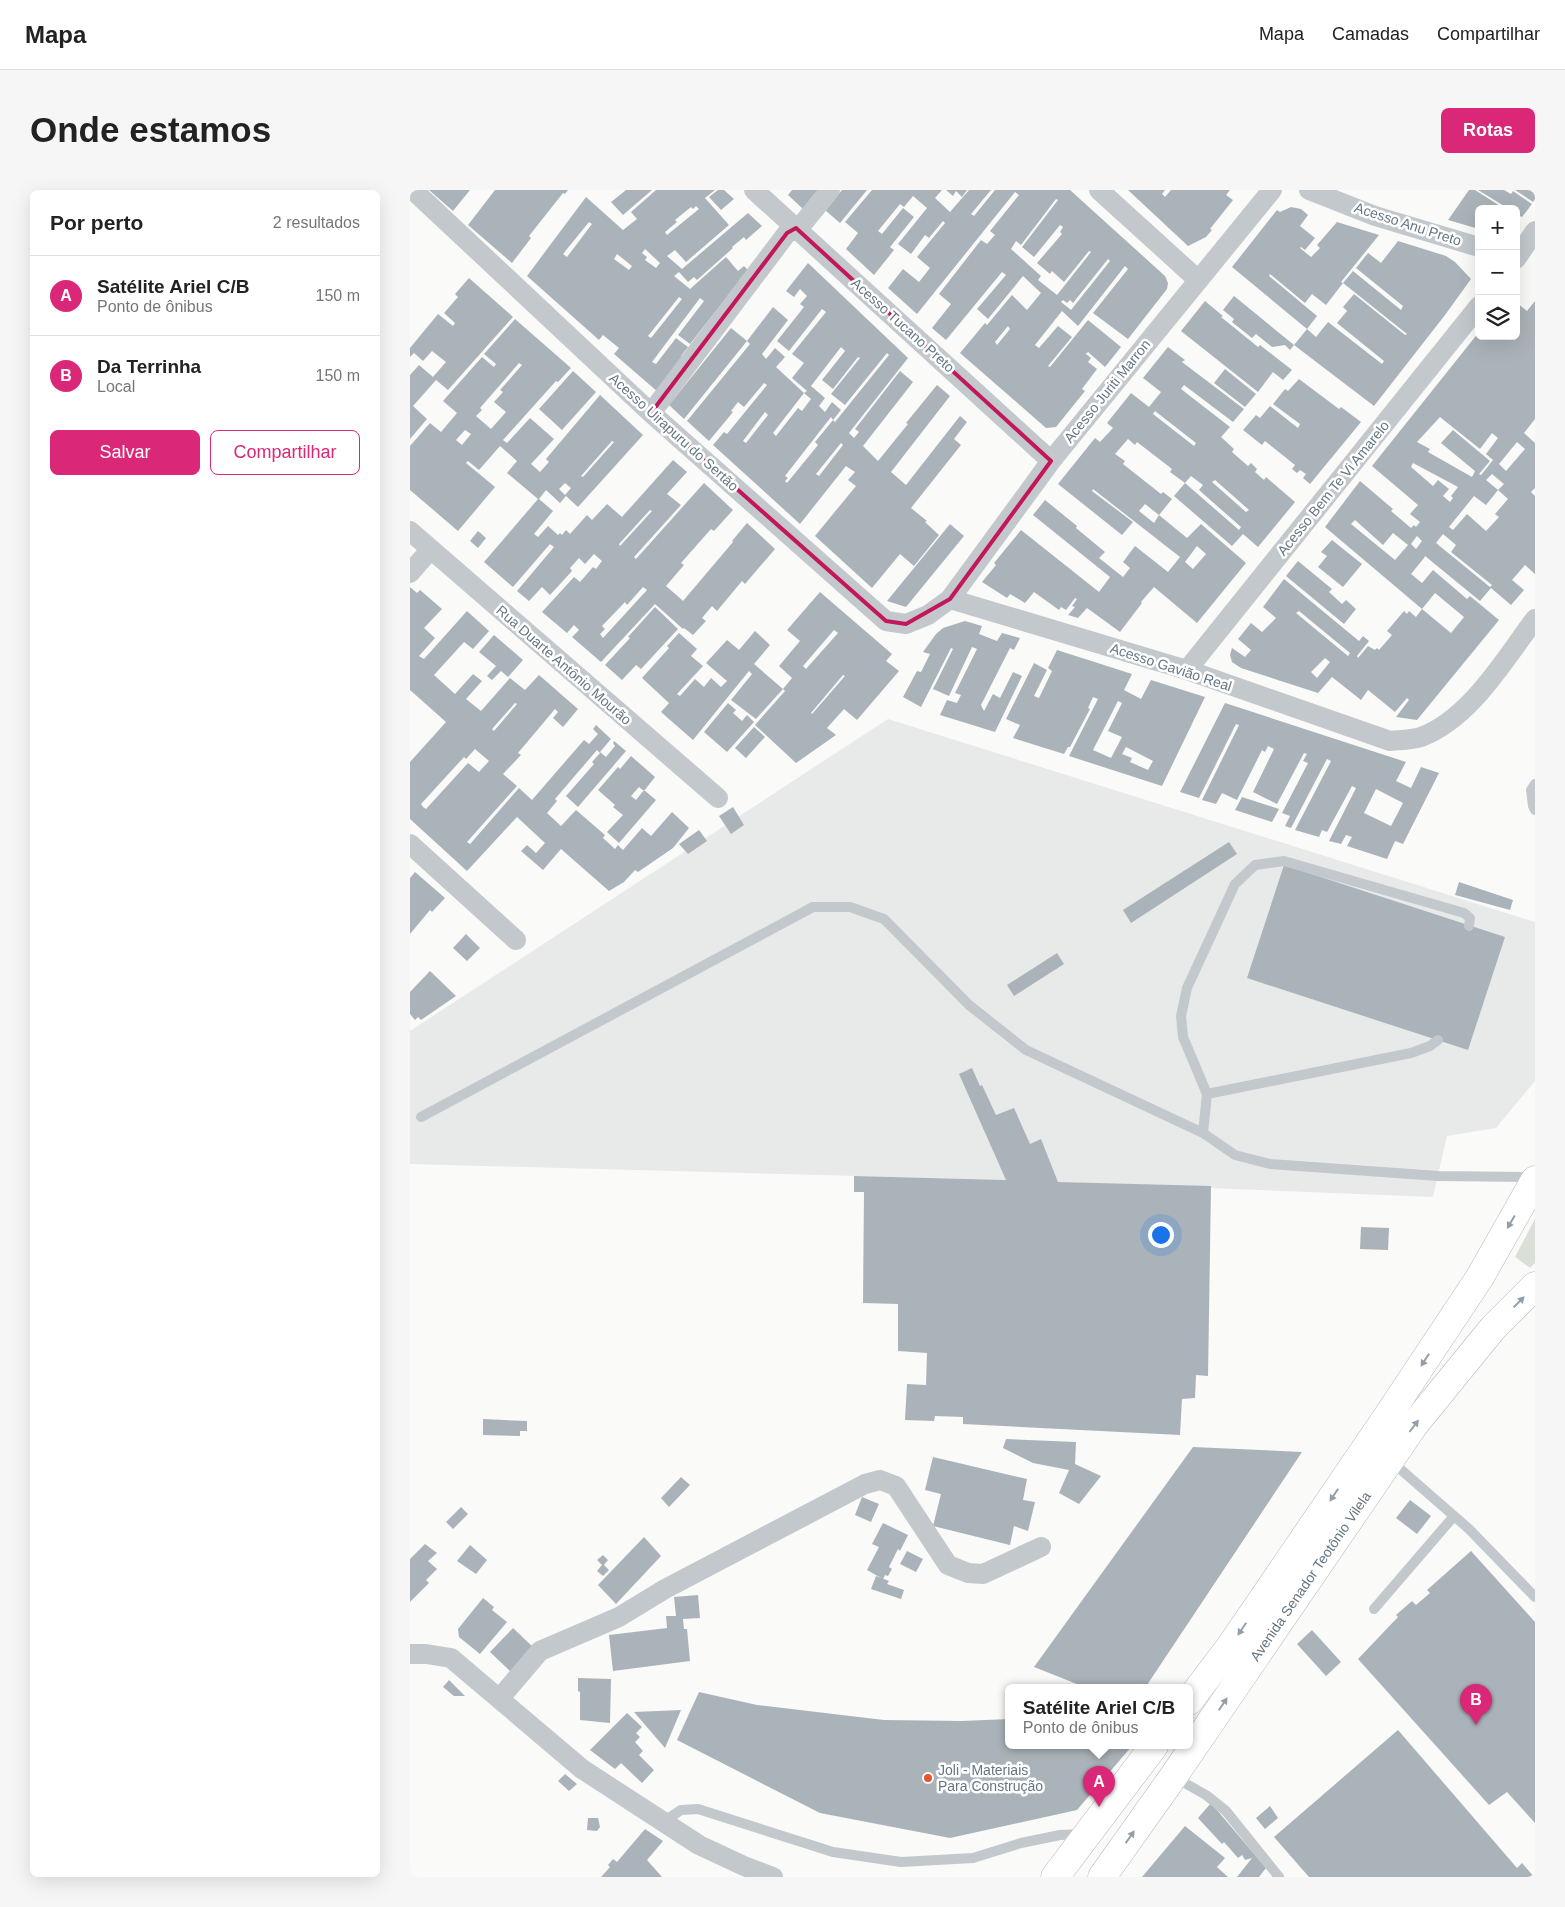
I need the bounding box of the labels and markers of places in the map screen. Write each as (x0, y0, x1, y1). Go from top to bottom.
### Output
pin: B (1460, 1684, 1492, 1725)
place label: Joli - Materiais Para Construção (938, 1762, 1043, 1794)
pin: A (1083, 1766, 1115, 1807)
marker: Joli - Materiais Para Construção (922, 1772, 934, 1784)

